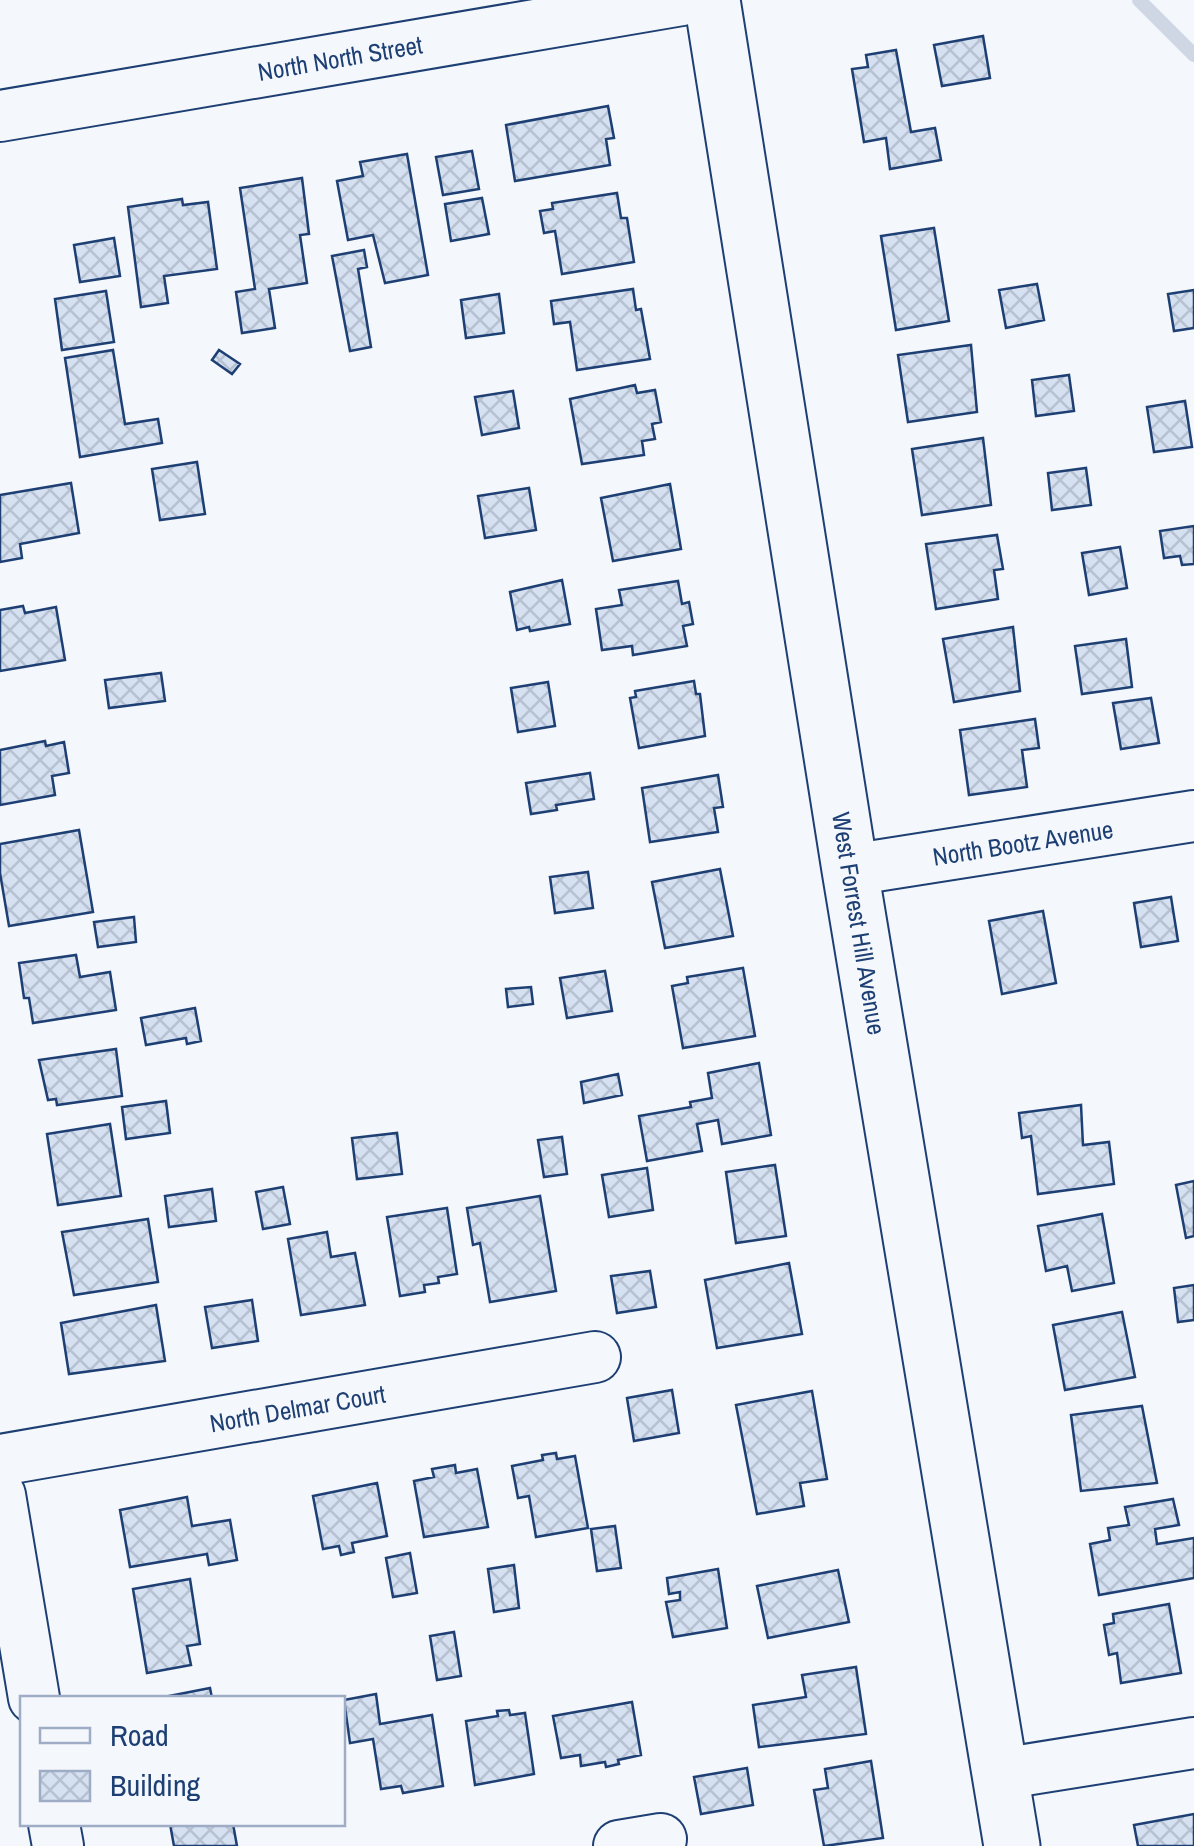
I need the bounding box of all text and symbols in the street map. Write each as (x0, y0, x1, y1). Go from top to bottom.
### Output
street label: North North Street (255, 27, 425, 89)
street label: West Forrest Hill Avenue (824, 810, 894, 1037)
street label: North Bootz Avenue (930, 812, 1115, 874)
street label: North Delmar Court (207, 1377, 388, 1440)
legend (20, 1696, 345, 1826)
text: Road (110, 1715, 169, 1755)
text: Building (110, 1765, 201, 1805)

